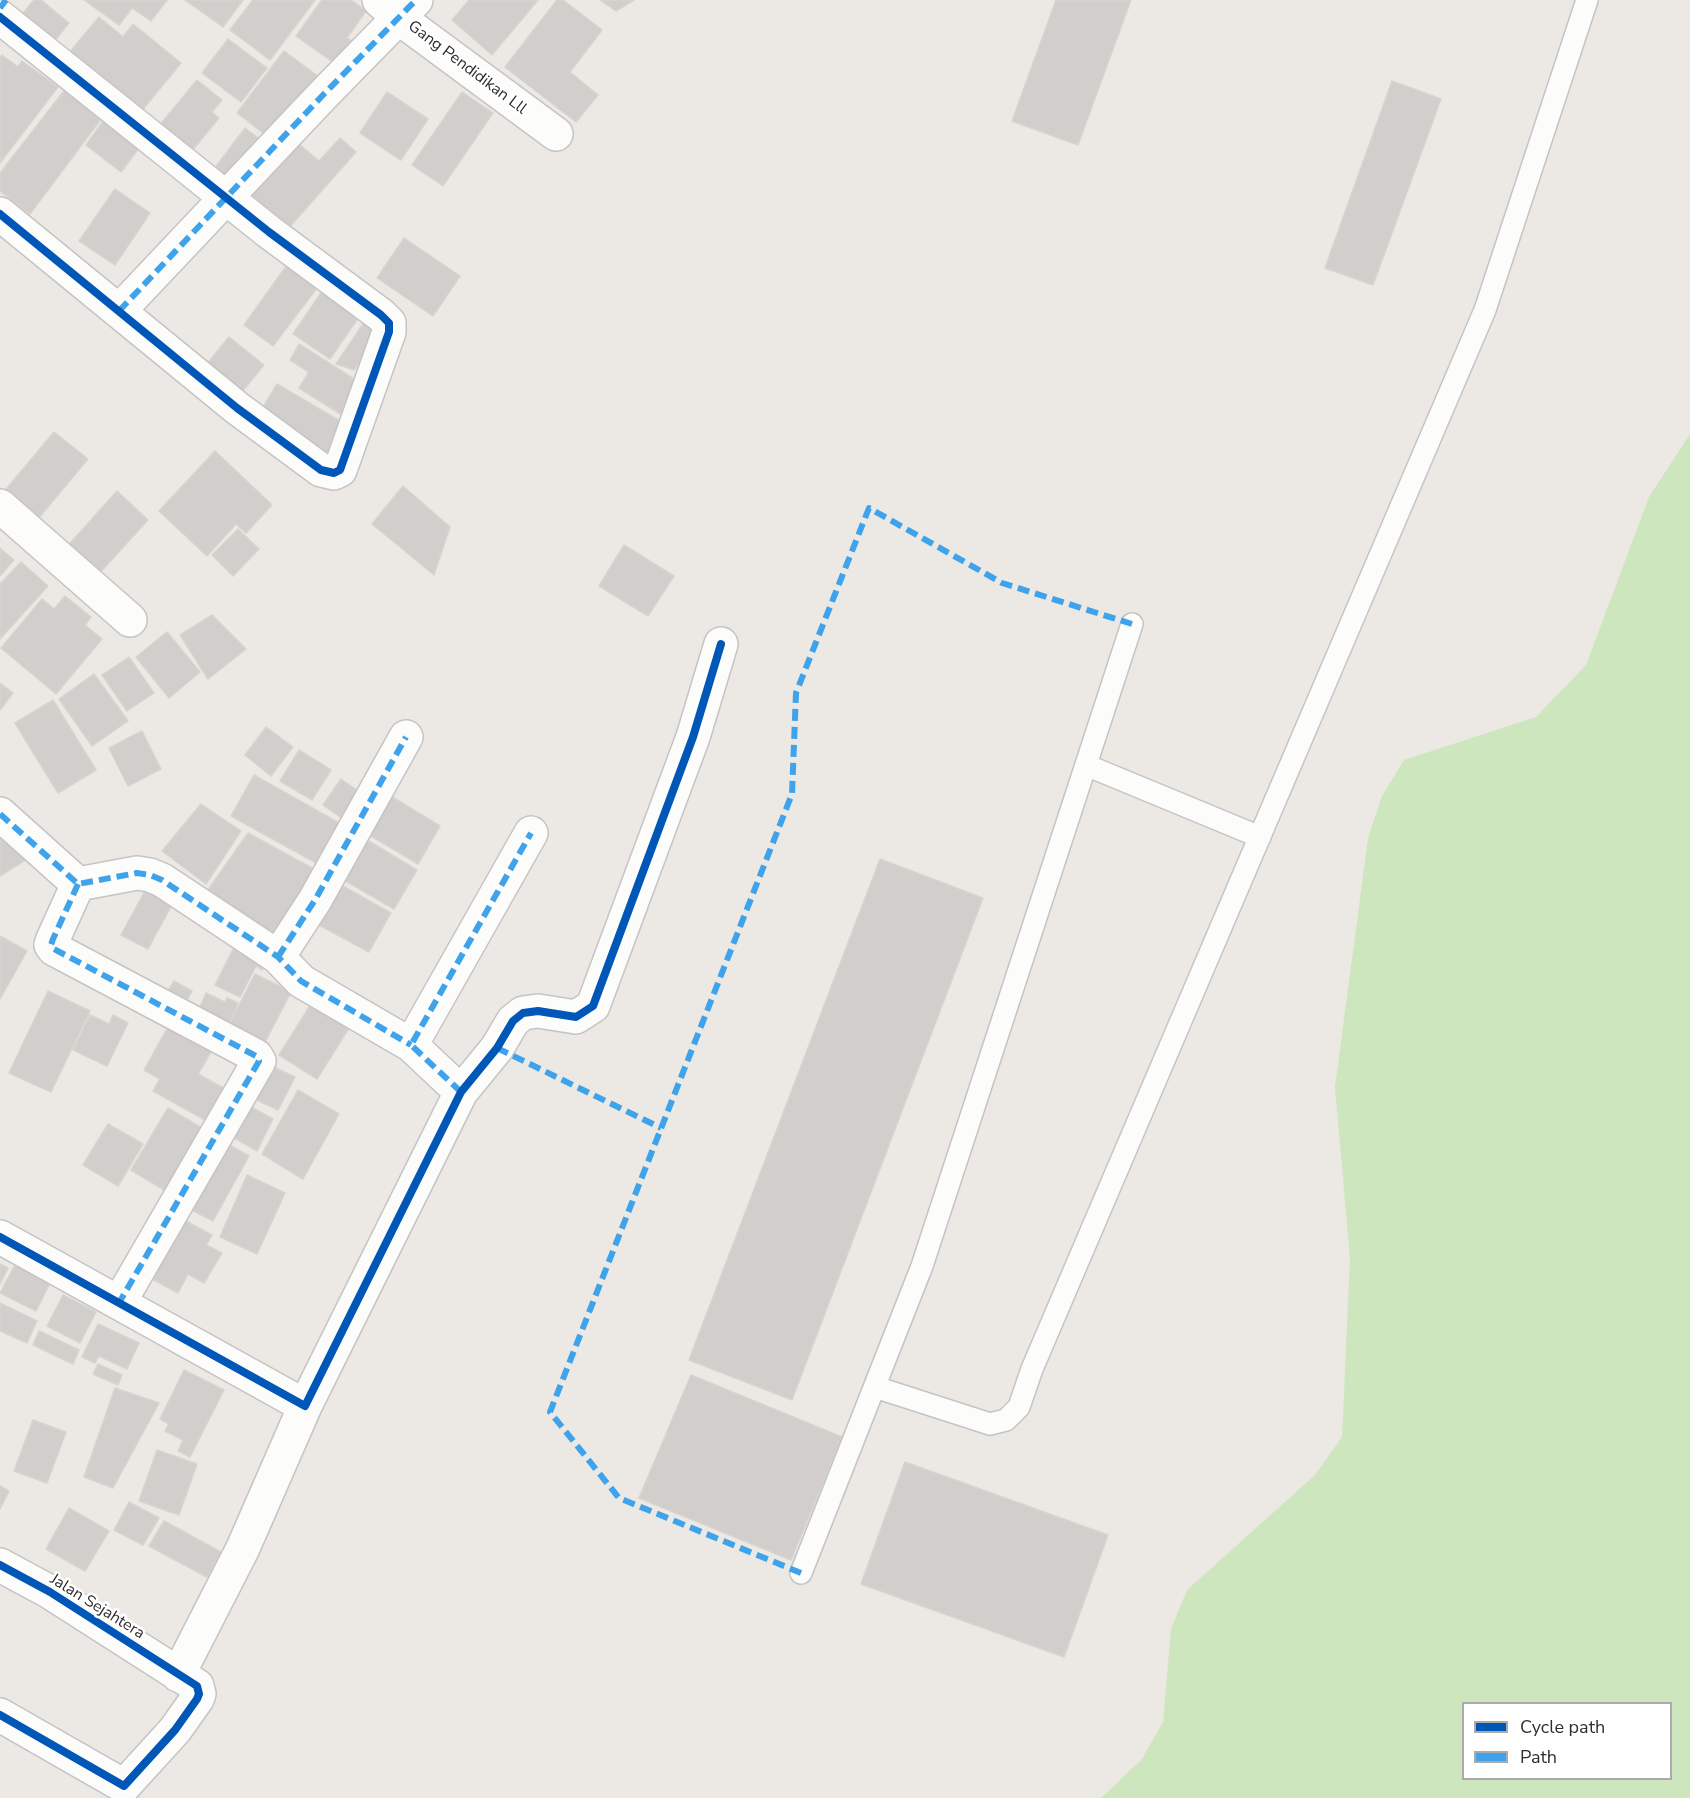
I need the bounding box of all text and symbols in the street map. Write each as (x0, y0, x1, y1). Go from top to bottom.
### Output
street label: Gang Pendidikan Lll (404, 17, 530, 119)
street label: Jalan Sejahtera (46, 1570, 148, 1644)
legend (1462, 1702, 1672, 1780)
text: Cycle path (1520, 1715, 1605, 1739)
text: Path (1520, 1745, 1557, 1769)

